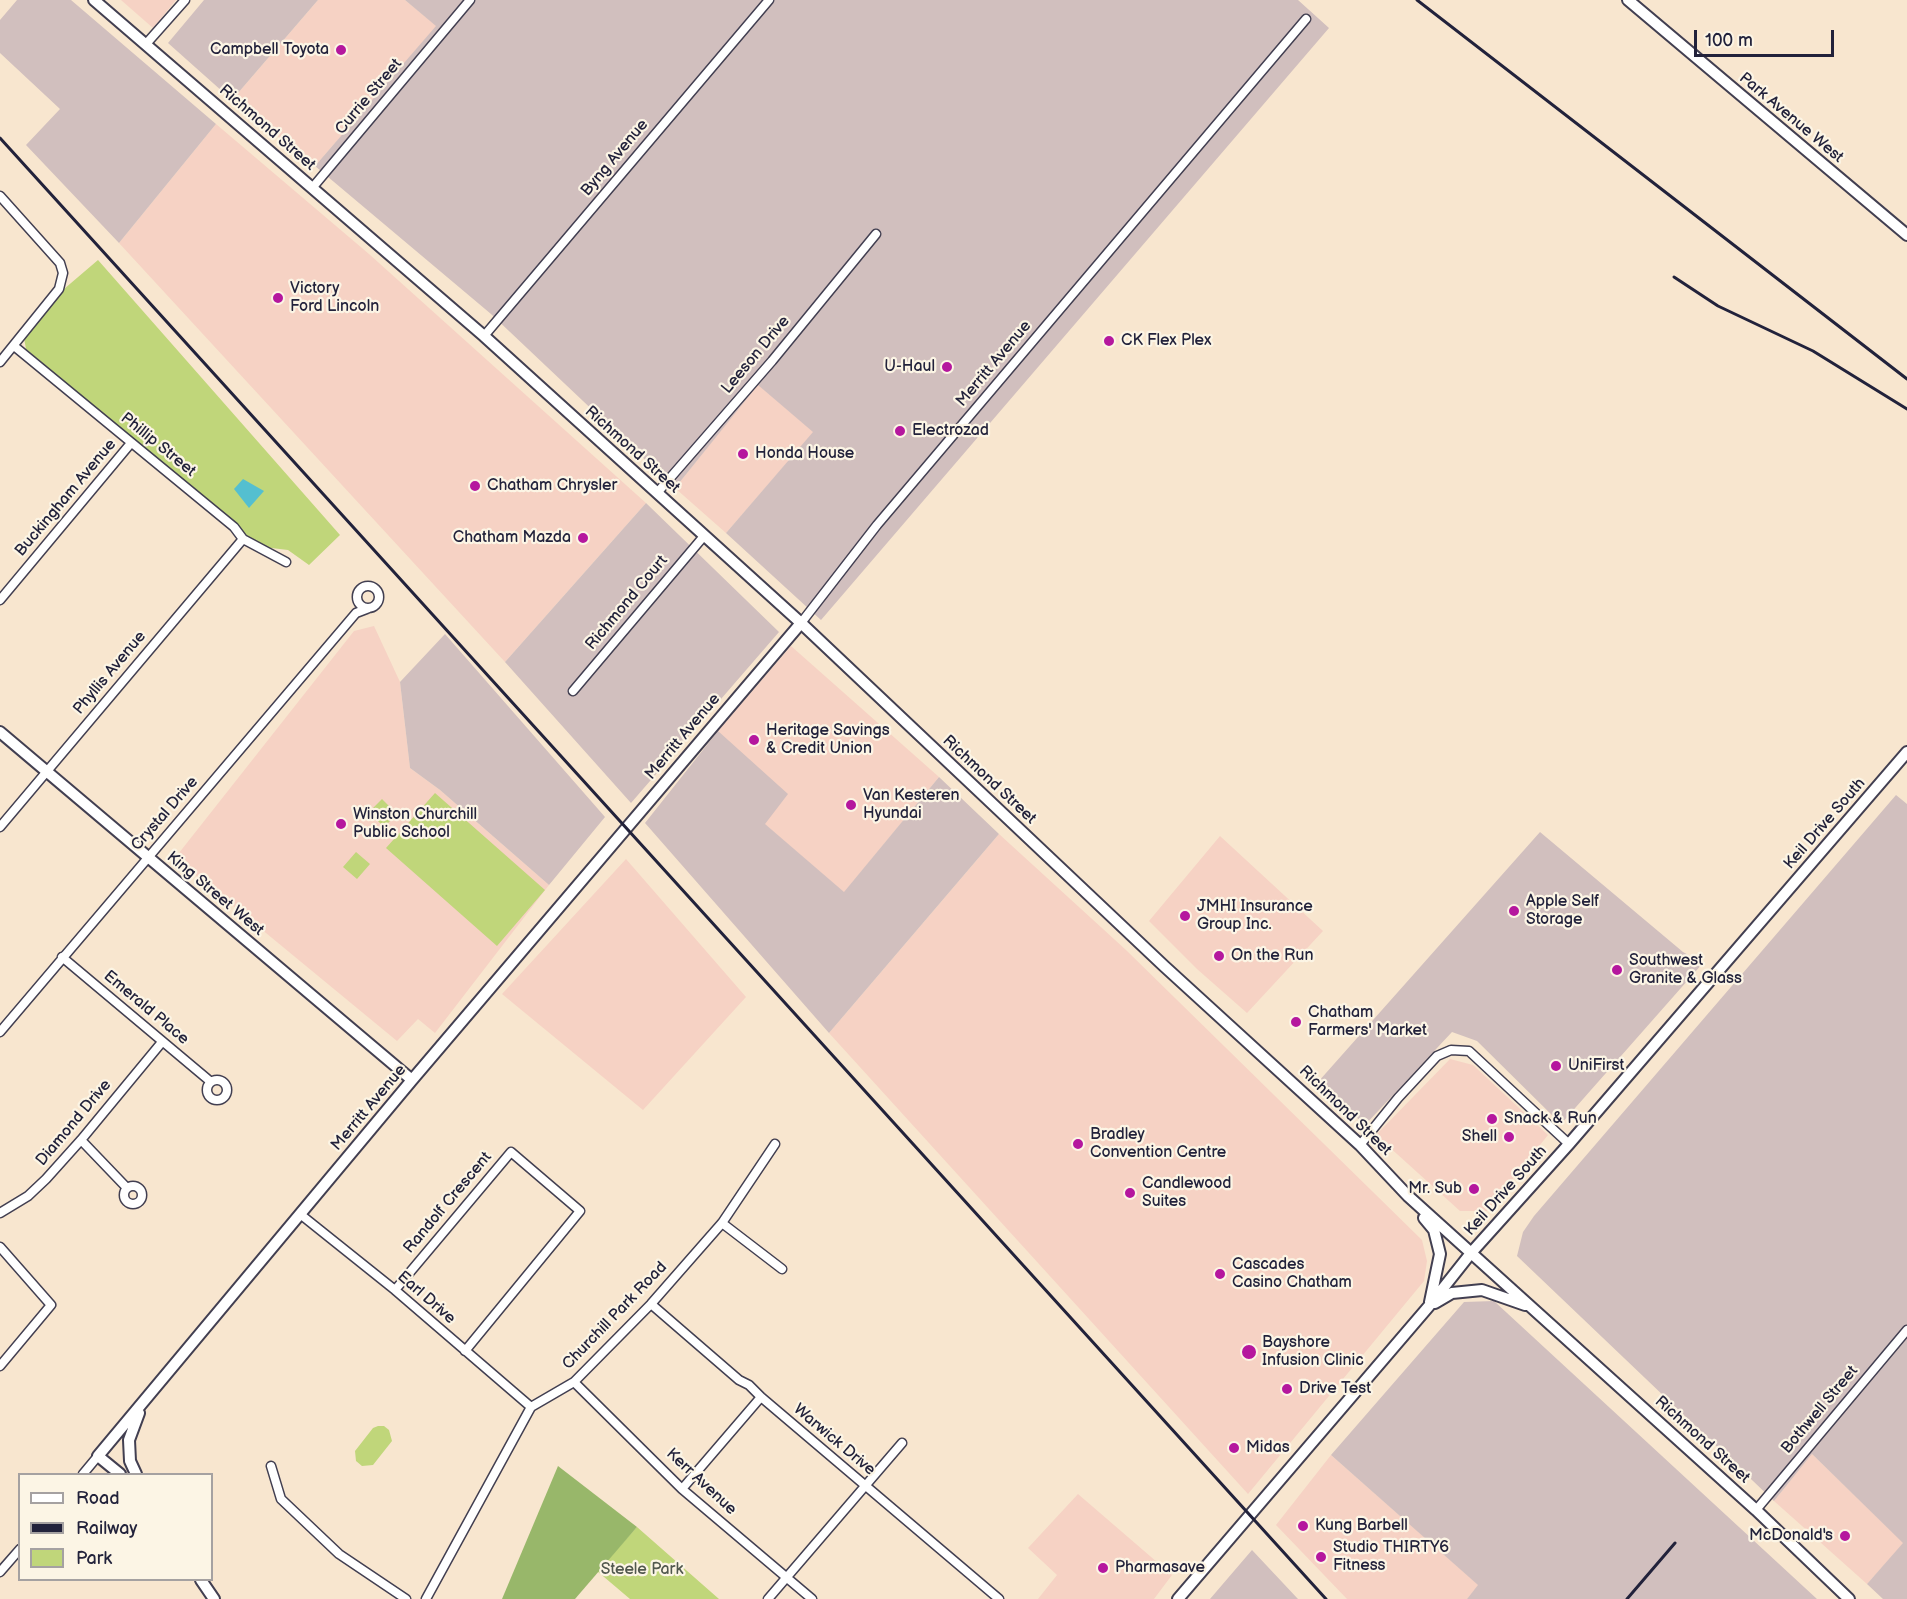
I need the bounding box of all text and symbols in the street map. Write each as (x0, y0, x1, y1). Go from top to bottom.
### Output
scale bar (1697, 18, 1836, 56)
text: 100 m (1705, 30, 1753, 51)
place label: Campbell Toyota (210, 40, 329, 60)
marker: Campbell Toyota (334, 43, 348, 57)
street label: Currie Street (332, 55, 406, 139)
street label: Park Avenue West (1735, 69, 1847, 167)
street label: Richmond Street (215, 81, 319, 175)
street label: Byng Avenue (577, 116, 653, 200)
place label: Victory Ford Lincoln (290, 279, 379, 317)
marker: Victory Ford Lincoln (271, 291, 285, 305)
street label: Leeson Drive (718, 312, 794, 398)
street label: Merritt Avenue (952, 317, 1036, 411)
place label: CK Flex Plex (1121, 331, 1211, 351)
marker: CK Flex Plex (1102, 334, 1116, 348)
place label: U-Haul (884, 357, 935, 377)
marker: U-Haul (940, 360, 954, 374)
street label: Richmond Street (581, 402, 683, 498)
street label: Phillip Street (117, 409, 199, 481)
place label: Electrozad (912, 421, 989, 441)
marker: Electrozad (893, 424, 907, 438)
street label: Buckingham Avenue (11, 435, 121, 561)
place label: Honda House (755, 444, 854, 464)
marker: Honda House (736, 447, 750, 461)
place label: Chatham Chrysler (487, 476, 617, 496)
marker: Chatham Chrysler (468, 479, 482, 493)
place label: Chatham Mazda (453, 528, 571, 548)
marker: Chatham Mazda (576, 531, 590, 545)
street label: Richmond Court (582, 552, 672, 654)
street label: Phyllis Avenue (70, 627, 150, 719)
street label: Merritt Avenue (641, 690, 725, 784)
place label: Heritage Savings & Credit Union (766, 721, 890, 759)
street label: Richmond Street (938, 732, 1040, 828)
marker: Heritage Savings & Credit Union (747, 733, 761, 747)
street label: Crystal Drive (128, 773, 202, 855)
street label: Keil Drive South (1780, 775, 1870, 873)
place label: Van Kesteren Hyundai (863, 786, 959, 824)
marker: Van Kesteren Hyundai (844, 798, 858, 812)
place label: Winston Churchill Public School (353, 805, 477, 843)
marker: Winston Churchill Public School (334, 817, 348, 831)
street label: King Street West (163, 848, 267, 940)
place label: Apple Self Storage (1526, 892, 1599, 930)
place label: JMHI Insurance Group Inc. (1197, 897, 1313, 935)
marker: Apple Self Storage (1507, 904, 1521, 918)
marker: JMHI Insurance Group Inc. (1178, 909, 1192, 923)
place label: On the Run (1231, 946, 1313, 966)
marker: On the Run (1212, 949, 1226, 963)
place label: Southwest Granite & Glass (1629, 951, 1742, 989)
marker: Southwest Granite & Glass (1610, 963, 1624, 977)
street label: Emerald Place (99, 967, 193, 1049)
place label: Chatham Farmers' Market (1308, 1003, 1427, 1041)
marker: Chatham Farmers' Market (1289, 1015, 1303, 1029)
place label: UniFirst (1568, 1056, 1624, 1076)
marker: UniFirst (1549, 1059, 1563, 1073)
street label: Merritt Avenue (327, 1061, 411, 1155)
street label: Richmond Street (1295, 1062, 1395, 1160)
street label: Diamond Drive (32, 1076, 116, 1170)
place label: Snack & Run (1504, 1109, 1597, 1129)
marker: Snack & Run (1485, 1112, 1499, 1126)
place label: Bradley Convention Centre (1090, 1125, 1226, 1163)
place label: Shell (1462, 1127, 1497, 1147)
marker: Shell (1502, 1130, 1516, 1144)
marker: Bradley Convention Centre (1071, 1137, 1085, 1151)
street label: Keil Drive South (1461, 1142, 1551, 1240)
street label: Randolf Crescent (400, 1148, 496, 1258)
place label: Candlewood Suites (1142, 1174, 1232, 1212)
place label: Mr. Sub (1408, 1179, 1462, 1199)
marker: Mr. Sub (1467, 1182, 1481, 1196)
marker: Candlewood Suites (1123, 1186, 1137, 1200)
place label: Cascades Casino Chatham (1232, 1255, 1352, 1293)
street label: Churchill Park Road (559, 1258, 671, 1374)
marker: Cascades Casino Chatham (1213, 1267, 1227, 1281)
street label: Earl Drive (393, 1268, 459, 1328)
place label: Bayshore Infusion Clinic (1262, 1333, 1364, 1371)
marker: Bayshore Infusion Clinic (1240, 1343, 1258, 1361)
street label: Bothwell Street (1778, 1362, 1862, 1458)
place label: Drive Test (1299, 1379, 1371, 1399)
marker: Drive Test (1280, 1382, 1294, 1396)
street label: Richmond Street (1651, 1392, 1753, 1488)
street label: Warwick Drive (789, 1400, 879, 1480)
place label: Midas (1246, 1438, 1290, 1458)
marker: Midas (1227, 1441, 1241, 1455)
street label: Kerr Avenue (662, 1445, 740, 1519)
legend (18, 1473, 213, 1581)
text: Road (76, 1488, 120, 1509)
place label: Kung Barbell (1315, 1516, 1408, 1536)
text: Railway (76, 1518, 138, 1539)
marker: Kung Barbell (1296, 1519, 1310, 1533)
place label: McDonald's (1749, 1526, 1833, 1546)
marker: McDonald's (1838, 1529, 1852, 1543)
place label: Studio THIRTY6 Fitness (1333, 1538, 1449, 1576)
text: Park (76, 1548, 112, 1569)
marker: Studio THIRTY6 Fitness (1314, 1550, 1328, 1564)
place label: Pharmasave (1115, 1558, 1205, 1578)
park label: Steele Park (601, 1560, 683, 1580)
marker: Pharmasave (1096, 1561, 1110, 1575)

